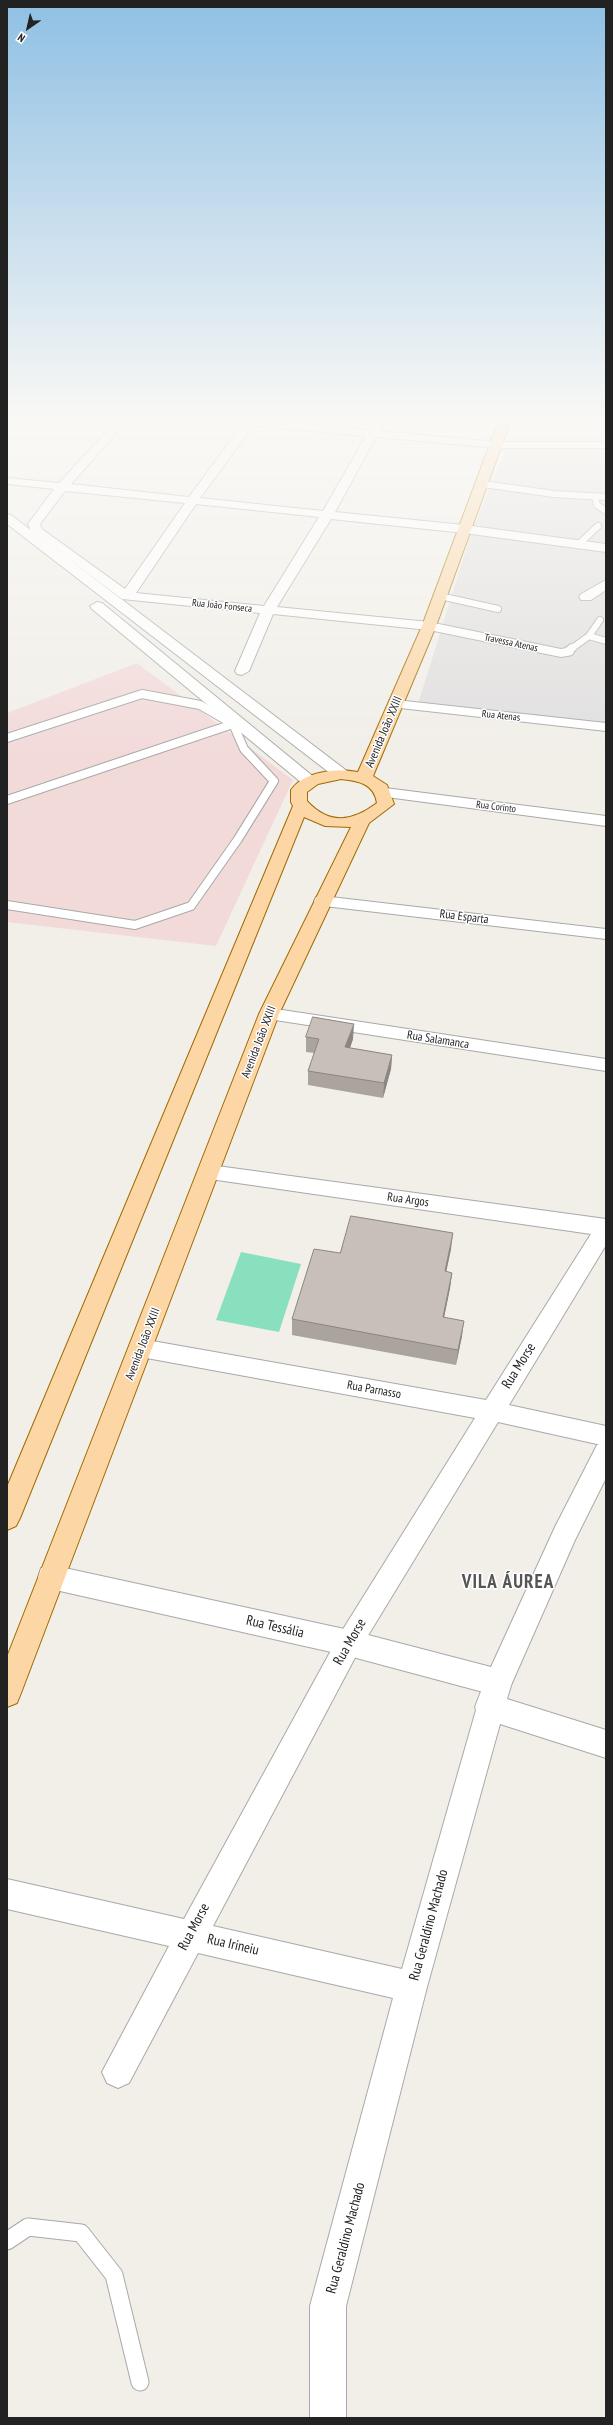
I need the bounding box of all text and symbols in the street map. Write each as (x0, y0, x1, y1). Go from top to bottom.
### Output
north arrow (8, 8, 48, 48)
text: N (15, 30, 28, 45)
street label: Rua João Fonseca (191, 597, 253, 615)
street label: Travessa Atenas (483, 631, 539, 655)
street label: Avenida João XXIII (363, 694, 405, 770)
street label: Rua Atenas (481, 708, 521, 724)
street label: Rua Corinto (475, 799, 517, 815)
street label: Rua Esparta (439, 907, 489, 927)
street label: Avenida João XXIII (239, 1004, 279, 1080)
street label: Rua Salamanca (406, 1028, 470, 1052)
street label: Rua Argos (386, 1190, 430, 1210)
street label: Avenida João XXIII (123, 1306, 163, 1382)
street label: Rua Morse (498, 1340, 540, 1392)
street label: Rua Parnasso (346, 1378, 402, 1402)
district label: VILA ÁUREA (462, 1572, 554, 1594)
street label: Rua Tessália (244, 1612, 306, 1642)
street label: Rua Morse (330, 1616, 370, 1668)
street label: Rua Geraldino Machado (406, 1868, 452, 1982)
street label: Rua Morse (175, 1901, 213, 1953)
street label: Rua Irineiu (206, 1931, 260, 1959)
street label: Rua Geraldino Machado (323, 2181, 369, 2295)

